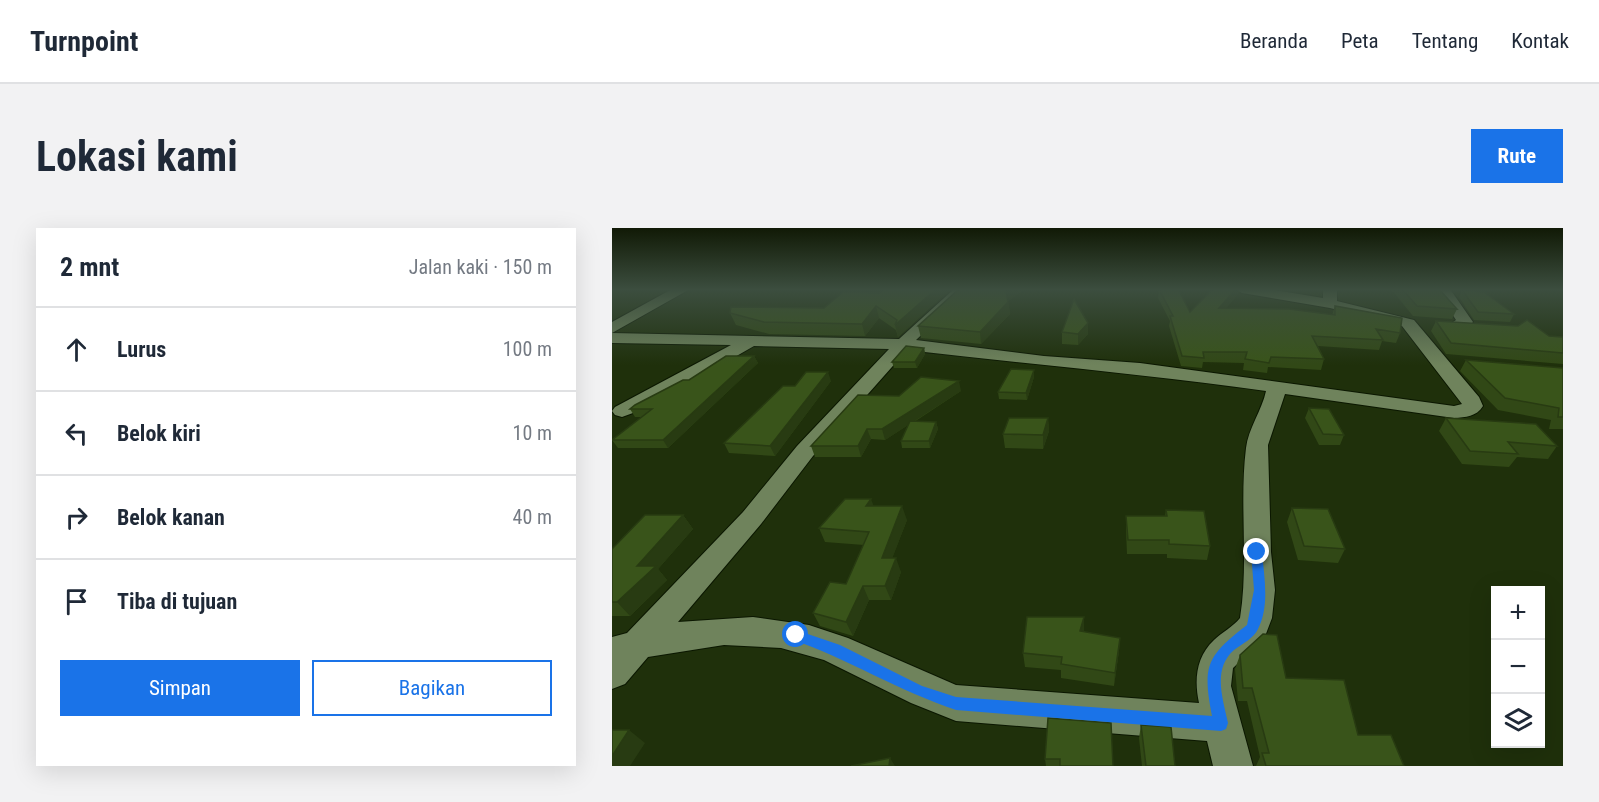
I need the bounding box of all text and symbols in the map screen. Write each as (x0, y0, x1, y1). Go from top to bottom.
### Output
text: Turnpoint (30, 25, 138, 58)
text: Beranda (1240, 29, 1308, 53)
text: Peta (1341, 29, 1379, 53)
text: Tentang (1412, 29, 1478, 53)
text: Kontak (1511, 29, 1569, 53)
button: Rute (1471, 129, 1563, 183)
text: Lokasi kami (36, 132, 238, 181)
text: 2 mnt (60, 252, 119, 282)
text: Jalan kaki · 150 m (409, 255, 552, 279)
icon: ahead (60, 333, 93, 366)
text: Lurus (117, 337, 166, 362)
text: 100 m (503, 337, 552, 361)
icon: left (60, 417, 93, 450)
text: Belok kiri (117, 421, 201, 446)
text: 10 m (513, 421, 552, 445)
icon: right (60, 501, 93, 534)
text: Belok kanan (117, 505, 225, 530)
text: 40 m (513, 505, 552, 529)
route end (1243, 538, 1269, 564)
icon: arrive (60, 585, 93, 618)
map controls (1491, 586, 1545, 748)
button: + (1491, 586, 1545, 640)
text: Tiba di tujuan (117, 589, 237, 614)
route start (782, 621, 808, 647)
button: − (1491, 640, 1545, 694)
button: Simpan (60, 660, 300, 716)
button: Bagikan (312, 660, 552, 716)
button: layers (1491, 694, 1545, 748)

